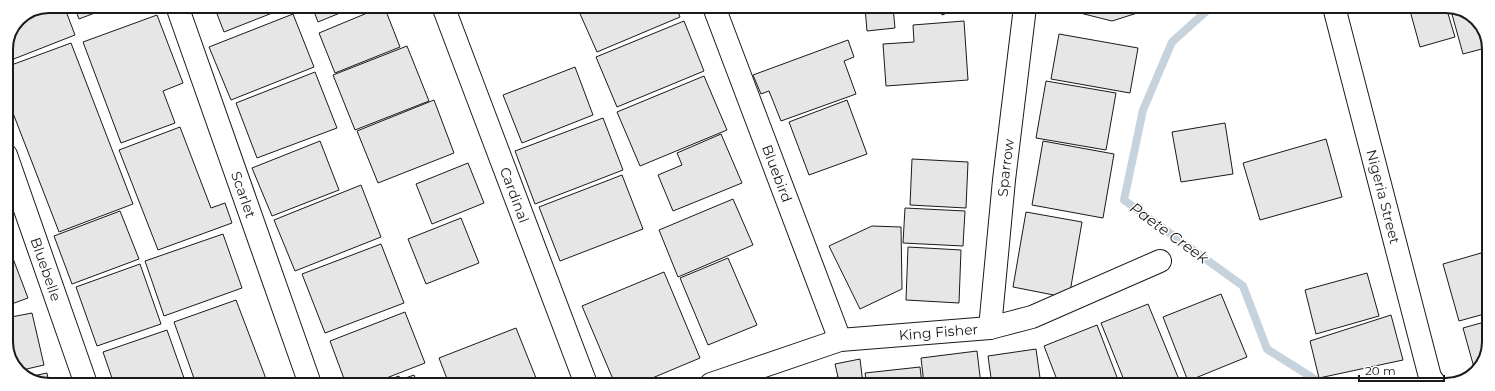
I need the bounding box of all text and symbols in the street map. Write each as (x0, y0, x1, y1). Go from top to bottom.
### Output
street label: Sparrow (993, 137, 1018, 198)
street label: Bluebird (758, 142, 796, 205)
street label: Nigeria Street (1362, 148, 1404, 246)
street label: Cardinal (496, 164, 533, 225)
street label: Scarlet (227, 169, 260, 221)
water label: Paete Creek (1126, 198, 1213, 268)
street label: Bluebelle (26, 235, 65, 303)
street label: King Fisher (898, 320, 979, 344)
scale bar (1359, 357, 1444, 383)
text: 20 m (1365, 363, 1396, 378)

